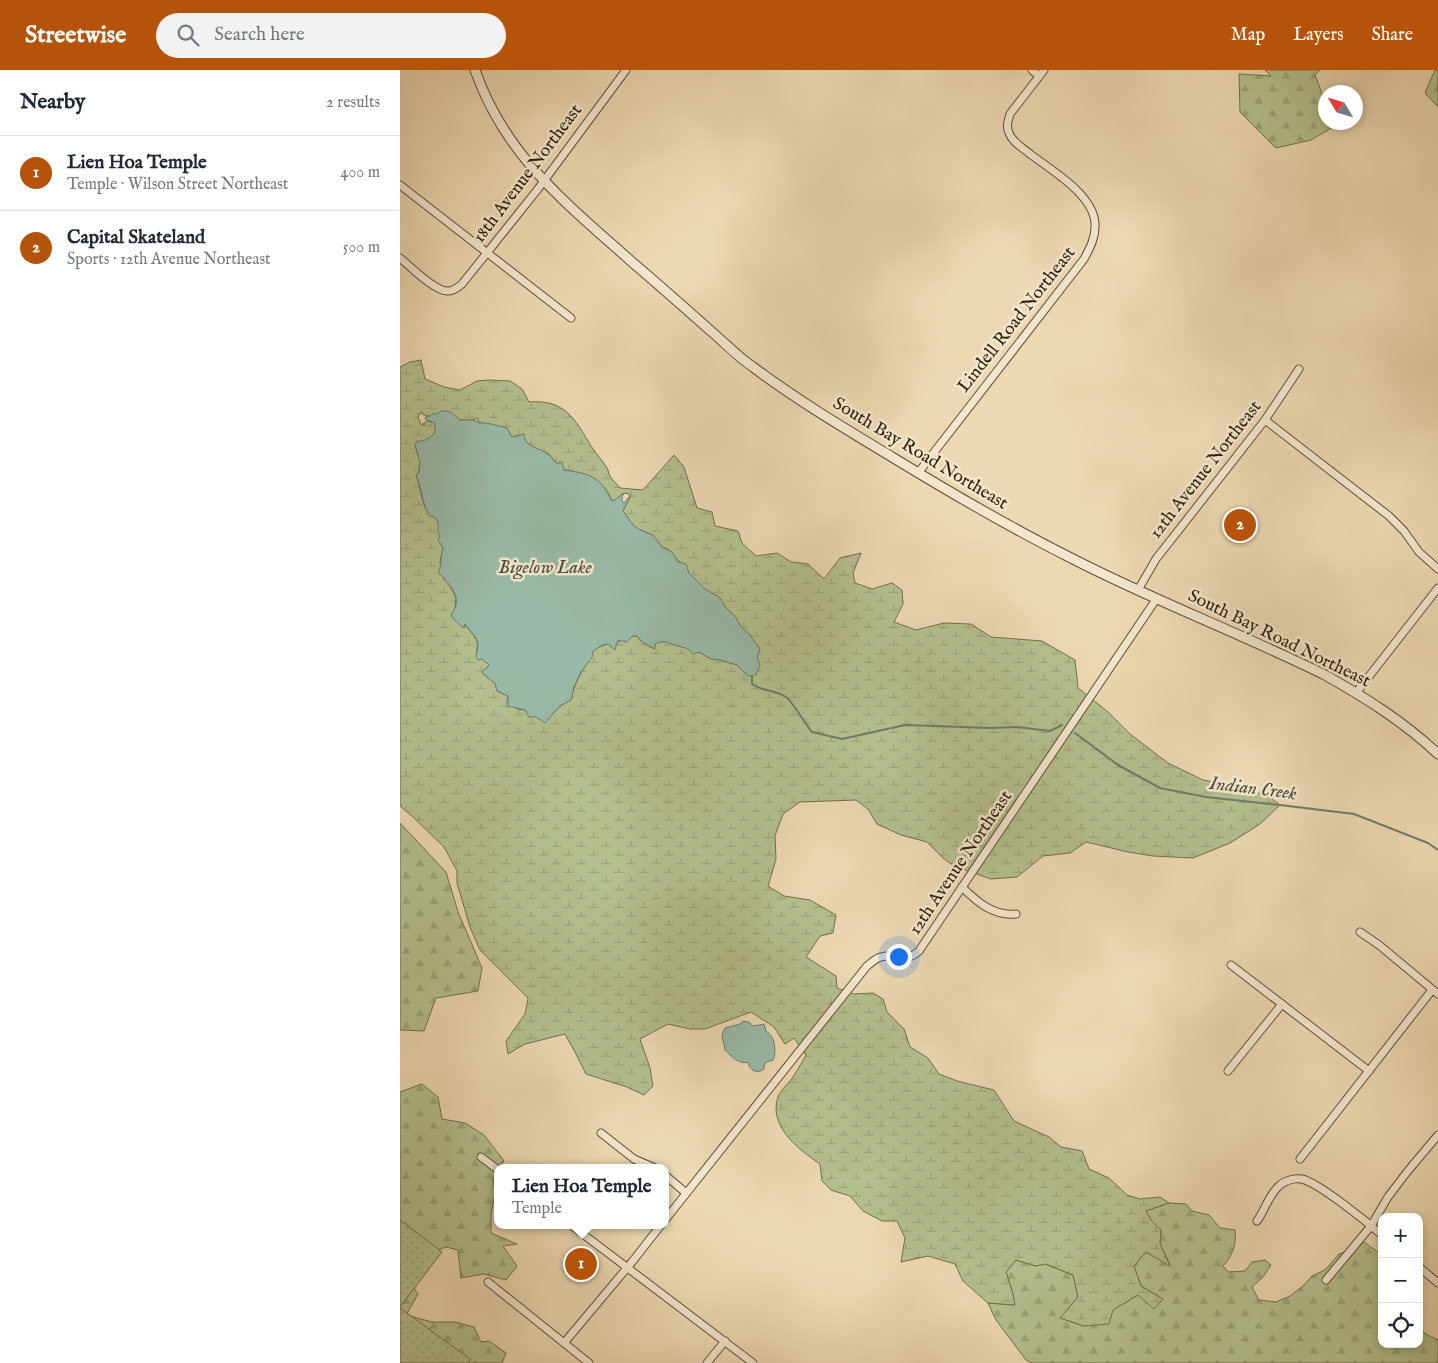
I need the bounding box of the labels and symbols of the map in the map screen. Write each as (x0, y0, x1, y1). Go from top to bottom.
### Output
north arrow (1318, 85, 1363, 130)
street label: 18th Avenue Northeast (468, 100, 588, 248)
street label: Lindell Road Northeast (953, 242, 1081, 398)
street label: South Bay Road Northeast (828, 393, 1012, 515)
street label: 12th Avenue Northeast (1145, 397, 1267, 543)
pin: 2 (1224, 506, 1256, 544)
water label: Bigelow Lake (498, 556, 593, 580)
street label: South Bay Road Northeast (1184, 585, 1374, 693)
water label: Indian Creek (1207, 772, 1298, 806)
street label: 12th Avenue Northeast (904, 786, 1018, 940)
your location (886, 944, 912, 970)
pin: 1 (565, 1245, 597, 1283)

